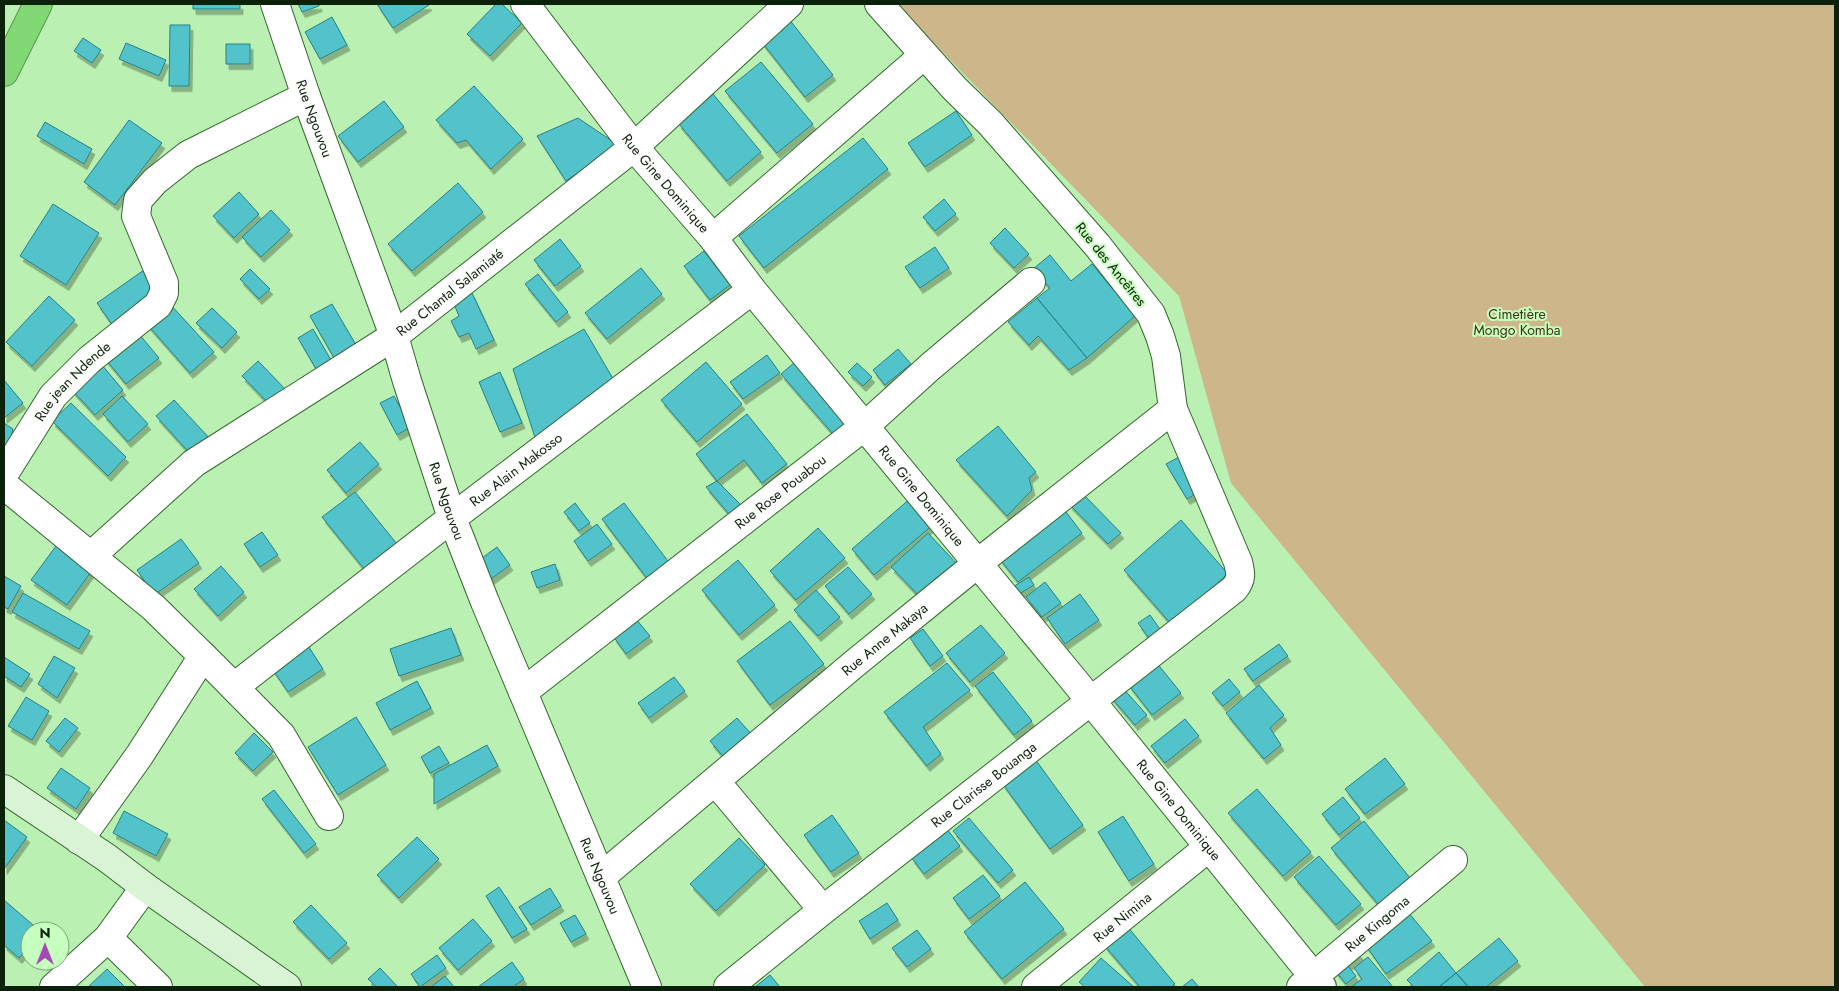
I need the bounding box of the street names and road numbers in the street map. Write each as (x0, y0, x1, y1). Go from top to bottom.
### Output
street label: Rue Ngouvou (291, 77, 338, 160)
street label: Rue Gine Dominique (617, 129, 714, 237)
street label: Rue des Ancêtres (1071, 218, 1151, 311)
street label: Rue Chantal Salamiaté (392, 244, 507, 341)
street label: Rue jean Ndende (30, 337, 115, 425)
street label: Rue Alain Makosso (465, 428, 567, 511)
street label: Rue Gine Dominique (874, 441, 969, 550)
street label: Rue Rose Pouabou (730, 450, 830, 534)
street label: Rue Ngouvou (424, 459, 470, 543)
street label: Rue Anne Makaya (837, 598, 932, 680)
street label: Rue Clarisse Bouanga (927, 737, 1041, 832)
street label: Rue Gine Dominique (1132, 755, 1226, 865)
street label: Rue Ngouvou (575, 834, 625, 917)
street label: Rue Nimina (1089, 887, 1156, 947)
street label: Rue Kingoma (1340, 891, 1414, 956)

